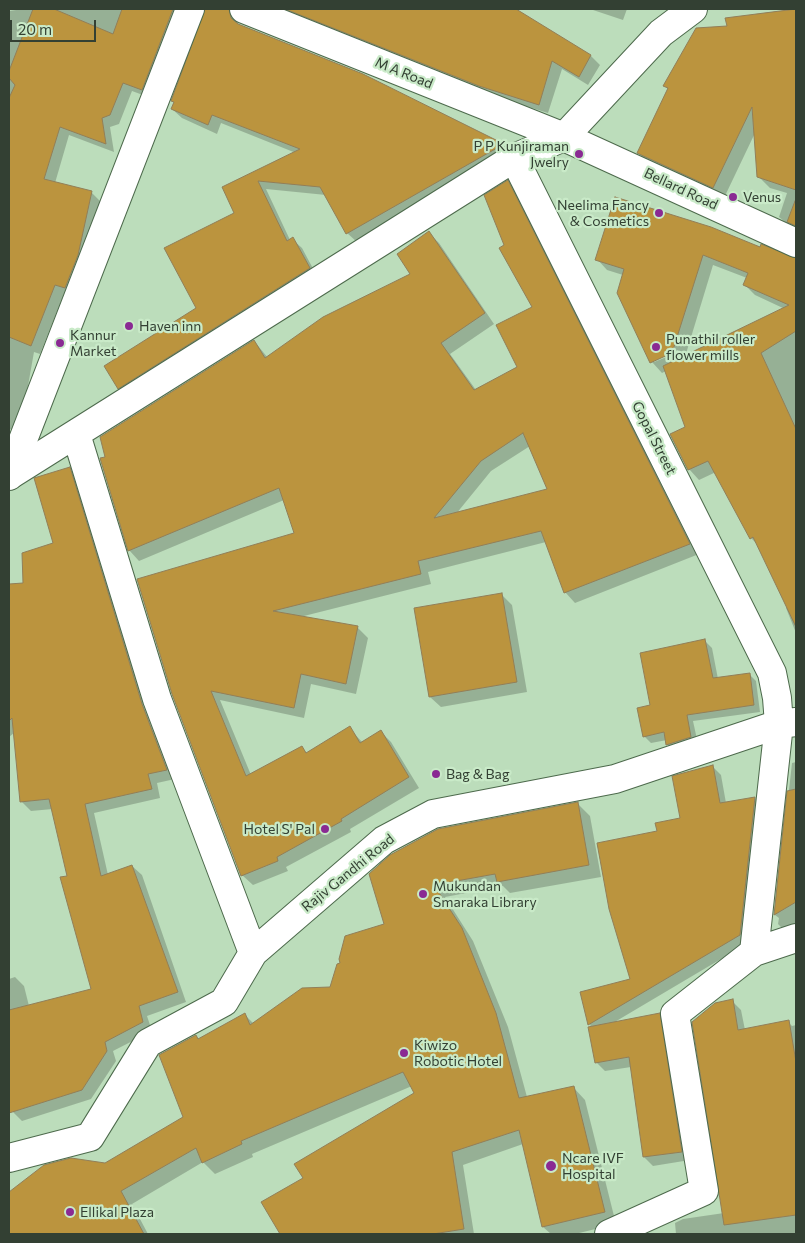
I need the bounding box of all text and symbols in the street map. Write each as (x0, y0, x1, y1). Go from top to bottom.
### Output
scale bar (12, 10, 99, 42)
text: 20 m (18, 20, 52, 38)
street label: M A Road (373, 54, 435, 92)
place label: P P Kunjiraman Jwelry (474, 138, 569, 170)
marker: P P Kunjiraman Jwelry (573, 148, 585, 160)
street label: Bellard Road (641, 165, 721, 213)
place label: Venus (743, 189, 781, 205)
marker: Venus (727, 191, 739, 203)
place label: Neelima Fancy & Cosmetics (557, 197, 649, 230)
marker: Neelima Fancy & Cosmetics (653, 207, 665, 219)
place label: Haven inn (139, 318, 201, 334)
marker: Haven inn (123, 320, 135, 332)
place label: Kannur Market (70, 327, 116, 360)
place label: Punathil roller flower mills (666, 331, 755, 364)
marker: Kannur Market (54, 337, 66, 349)
marker: Punathil roller flower mills (650, 341, 662, 353)
street label: Gopal Street (628, 399, 680, 477)
place label: Bag & Bag (446, 766, 510, 782)
marker: Bag & Bag (430, 768, 442, 780)
place label: Hotel S' Pal (244, 821, 315, 837)
marker: Hotel S' Pal (319, 823, 331, 835)
street label: Rajiv Gandhi Road (298, 830, 398, 916)
place label: Mukundan Smaraka Library (433, 878, 537, 910)
marker: Mukundan Smaraka Library (417, 888, 429, 900)
place label: Kiwizo Robotic Hotel (414, 1037, 502, 1070)
marker: Kiwizo Robotic Hotel (398, 1047, 410, 1059)
place label: Ncare IVF Hospital (562, 1150, 624, 1182)
marker: Ncare IVF Hospital (544, 1159, 558, 1173)
place label: Ellikal Plaza (80, 1204, 154, 1220)
marker: Ellikal Plaza (64, 1206, 76, 1218)

